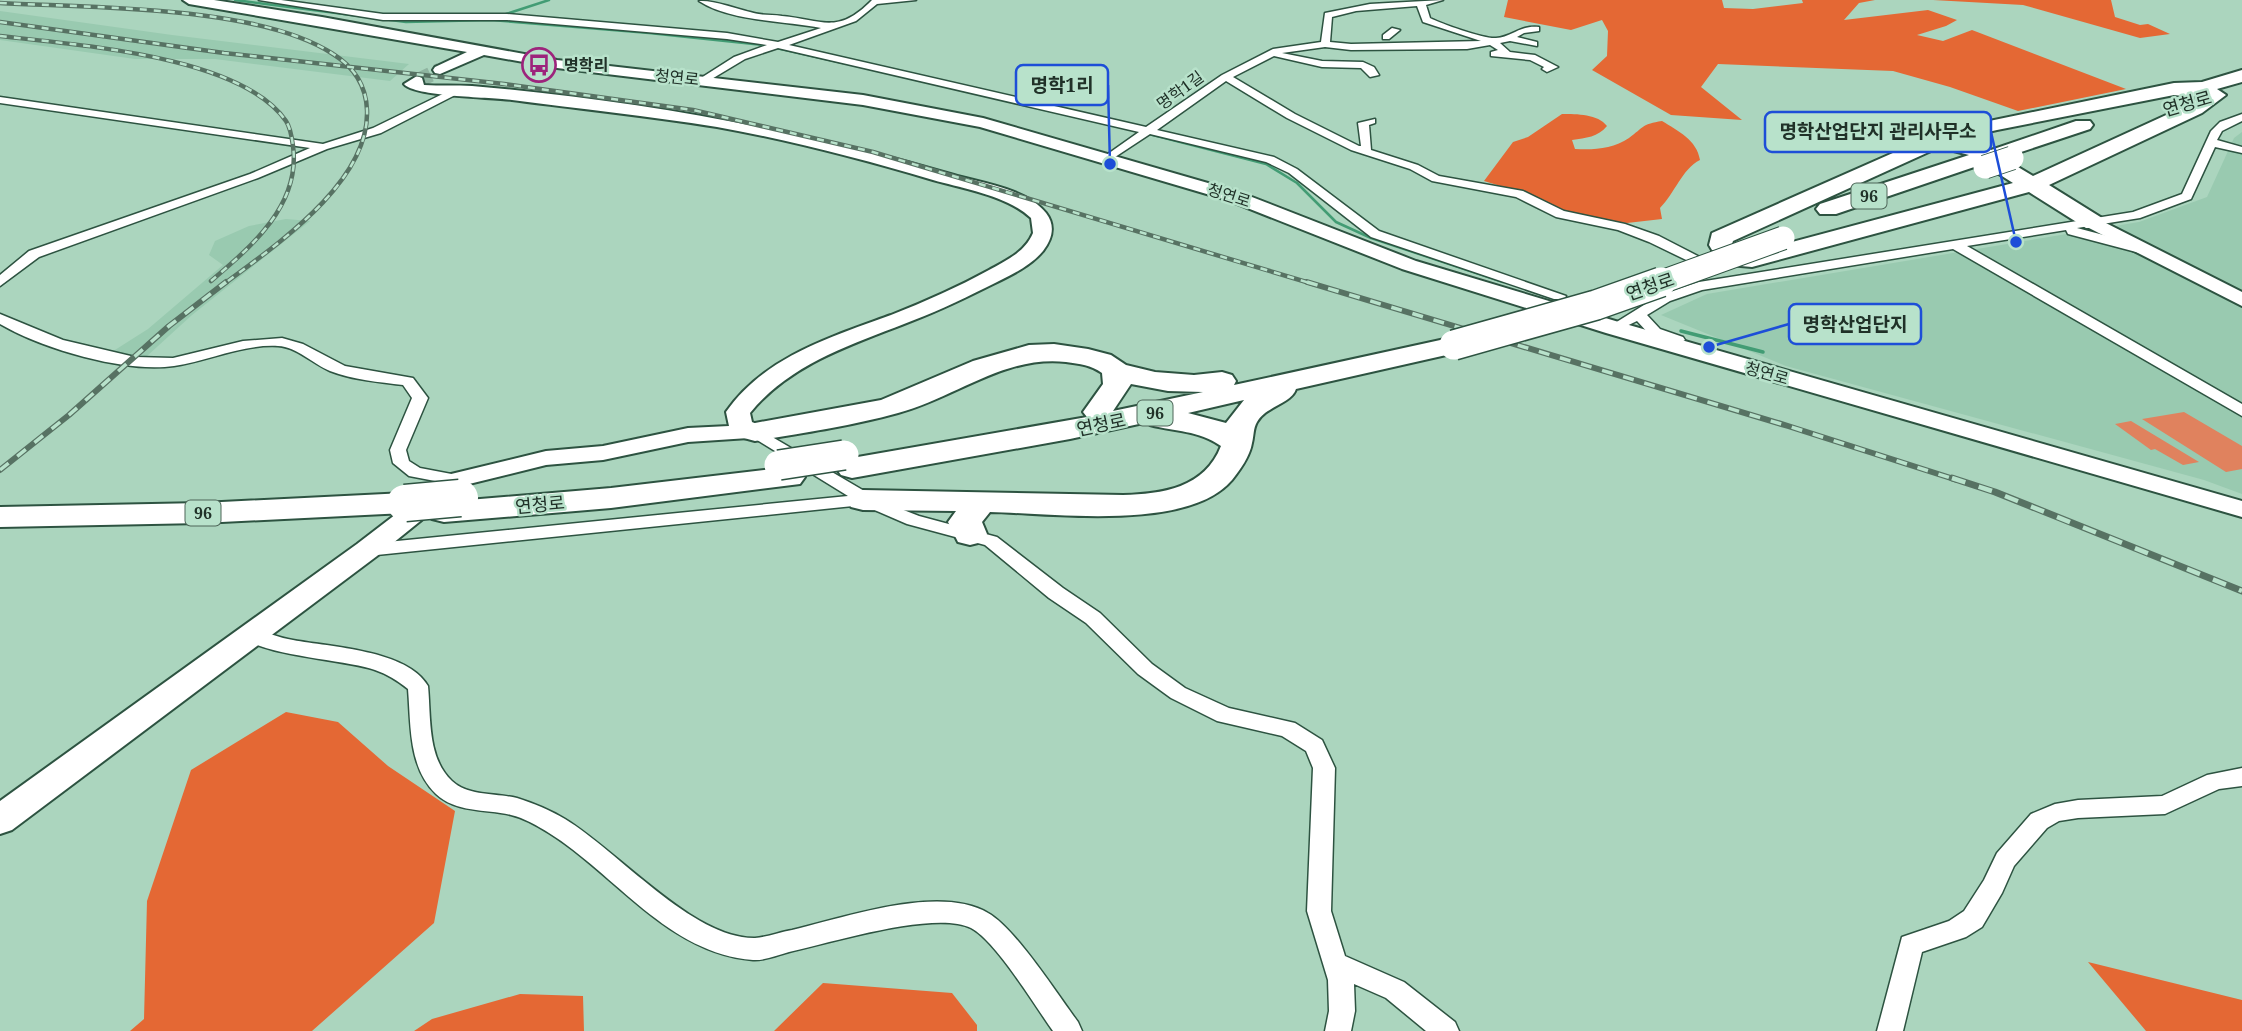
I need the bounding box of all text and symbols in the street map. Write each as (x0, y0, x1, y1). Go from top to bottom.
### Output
bus stop icon: 명학리 (520, 46, 558, 84)
place label: 명학리 (564, 54, 608, 76)
street label: 청연로 (654, 64, 700, 90)
callout: 명학1리 (1016, 65, 1108, 105)
street label: 명학1길 (1152, 65, 1208, 115)
text: 명학1리 (1030, 72, 1094, 98)
street label: 연청로 (2160, 85, 2214, 121)
callout: 명학산업단지 관리사무소 (1765, 112, 1991, 152)
text: 명학산업단지 관리사무소 (1779, 118, 1977, 144)
street label: 청연로 (1205, 178, 1254, 212)
road number: 96 (1852, 184, 1886, 208)
street label: 연청로 (1623, 267, 1677, 305)
callout: 명학산업단지 (1789, 304, 1921, 344)
text: 명학산업단지 (1803, 311, 1907, 337)
street label: 청연로 (1743, 356, 1792, 390)
road number: 96 (1138, 400, 1172, 426)
street label: 연청로 (1074, 407, 1128, 441)
street label: 연청로 (514, 490, 566, 518)
road number: 96 (186, 500, 220, 526)

